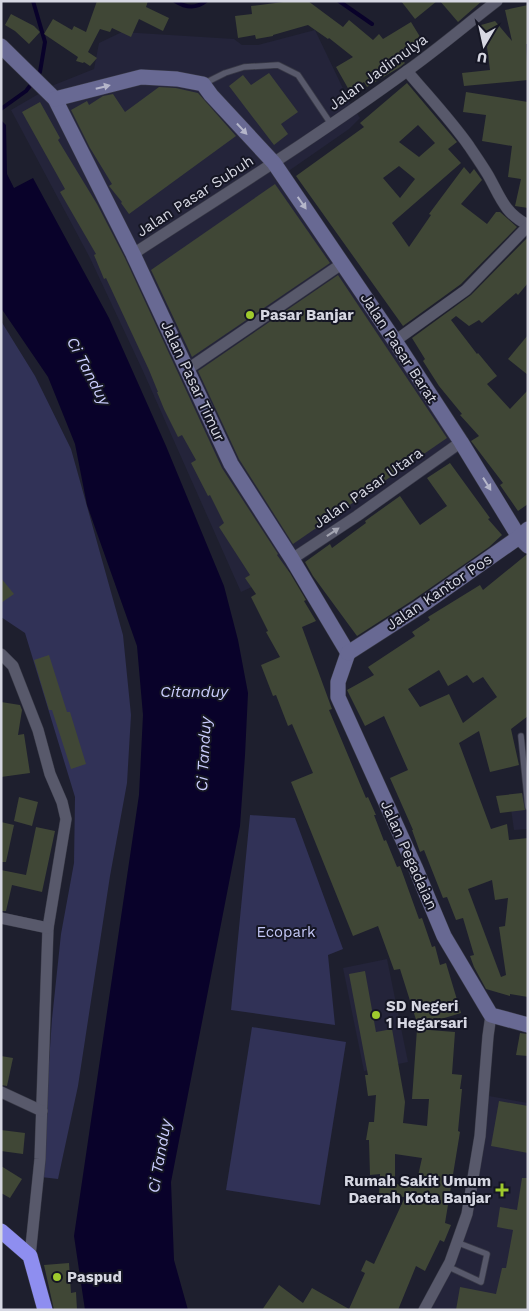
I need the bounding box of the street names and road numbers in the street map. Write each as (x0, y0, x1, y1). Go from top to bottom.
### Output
street label: Jalan Jadimulya (325, 30, 431, 114)
street label: Jalan Pasar Subuh (133, 151, 257, 241)
street label: Jalan Pasar Barat (357, 290, 442, 407)
street label: Jalan Pasar Timur (157, 318, 229, 444)
street label: Jalan Pasar Utara (310, 443, 426, 532)
street label: Jalan Kantor Pos (383, 550, 495, 634)
street label: Jalan Pegadaian (377, 797, 441, 913)

